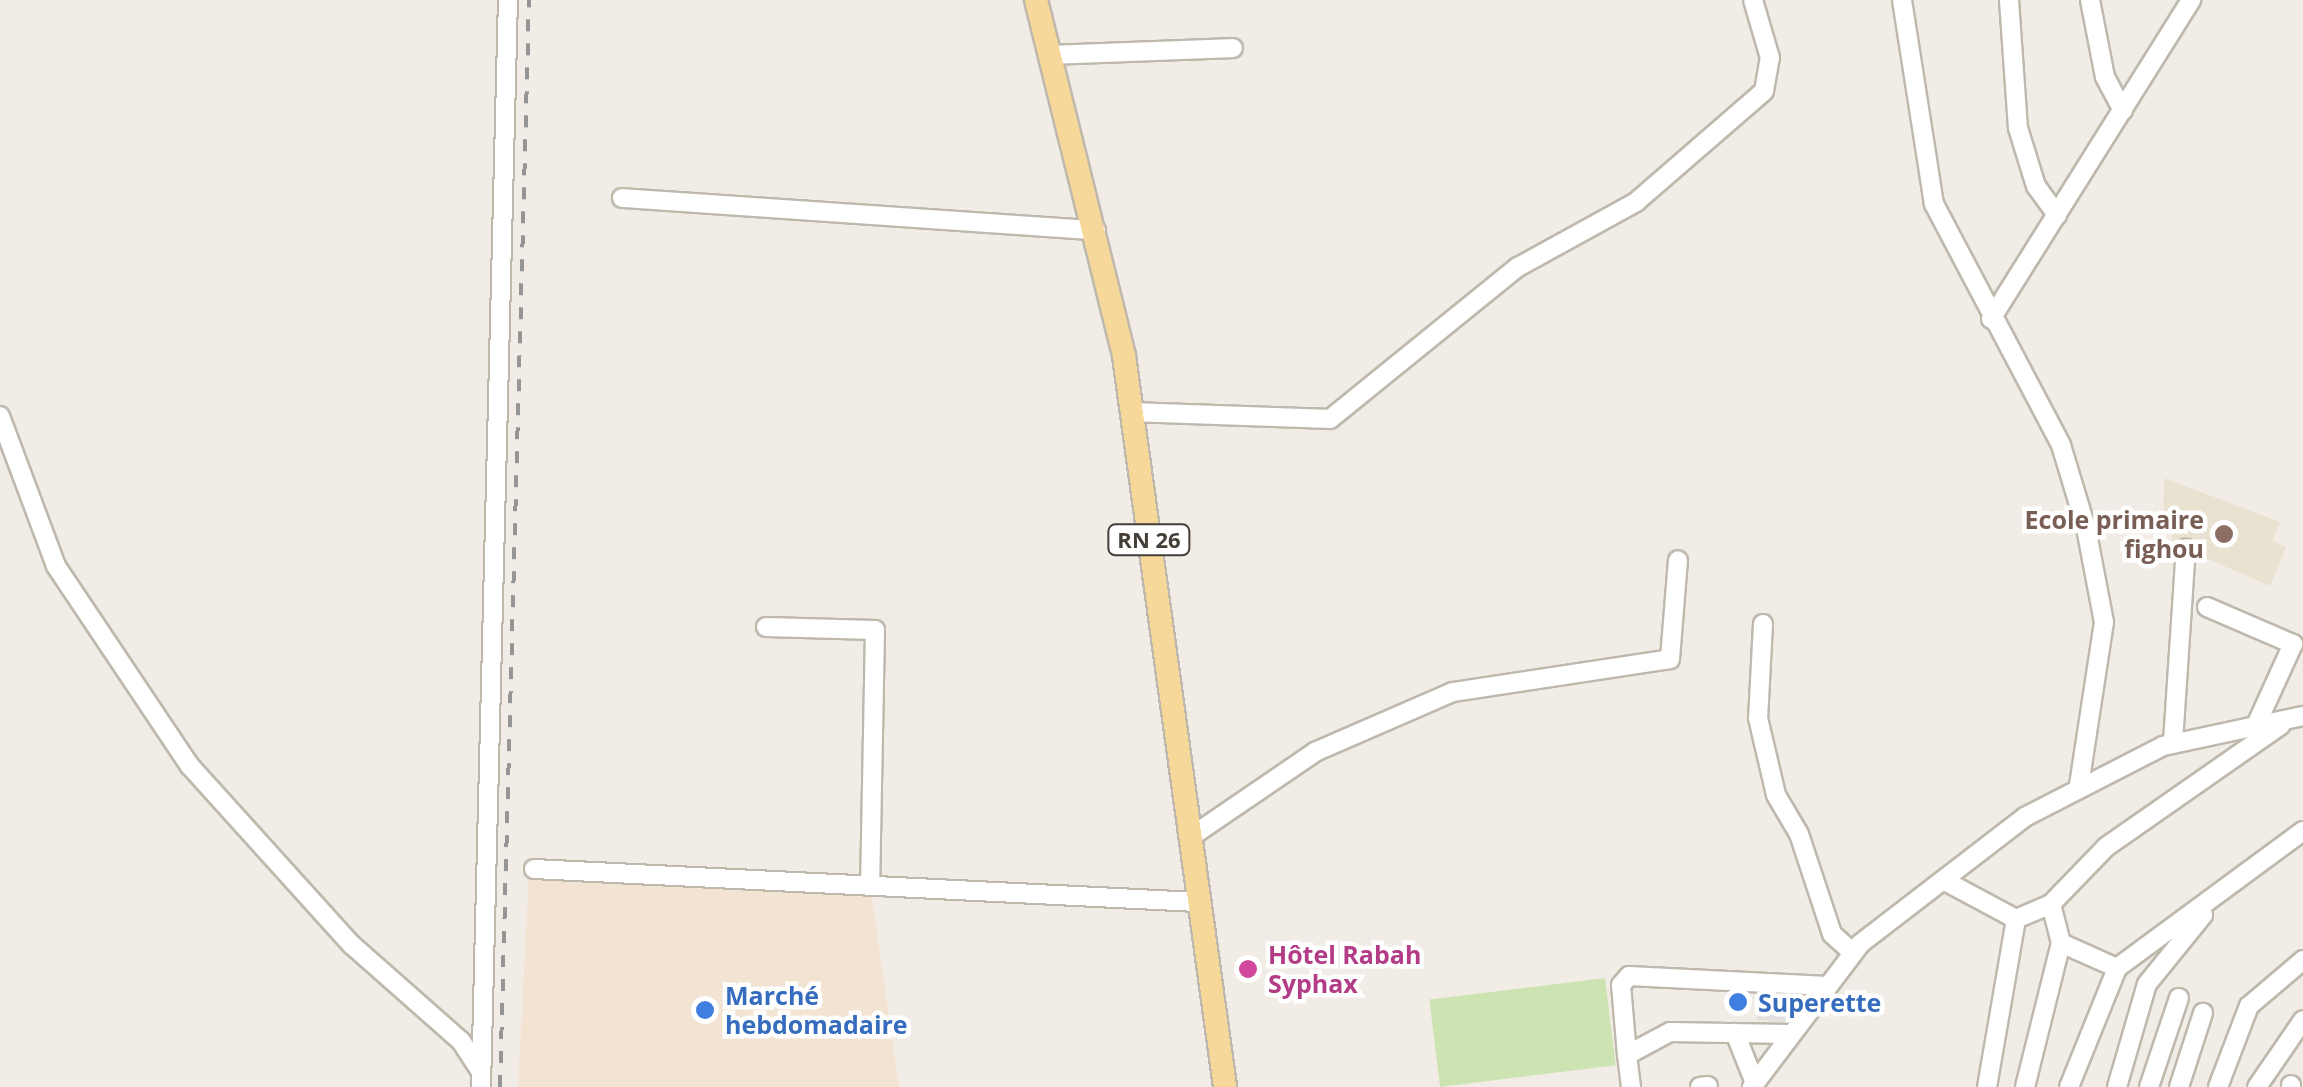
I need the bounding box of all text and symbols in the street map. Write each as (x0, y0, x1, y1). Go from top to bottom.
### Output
place label: Ecole primaire fighou (2025, 505, 2204, 564)
road number: RN 26 (1106, 523, 1192, 557)
marker: Ecole primaire fighou (2213, 523, 2235, 545)
place label: Hôtel Rabah Syphax (1268, 940, 1421, 999)
marker: Hôtel Rabah Syphax (1237, 958, 1259, 980)
place label: Marché hebdomadaire (725, 981, 908, 1040)
place label: Superette (1758, 987, 1881, 1017)
marker: Superette (1727, 991, 1749, 1013)
marker: Marché hebdomadaire (694, 999, 716, 1021)

